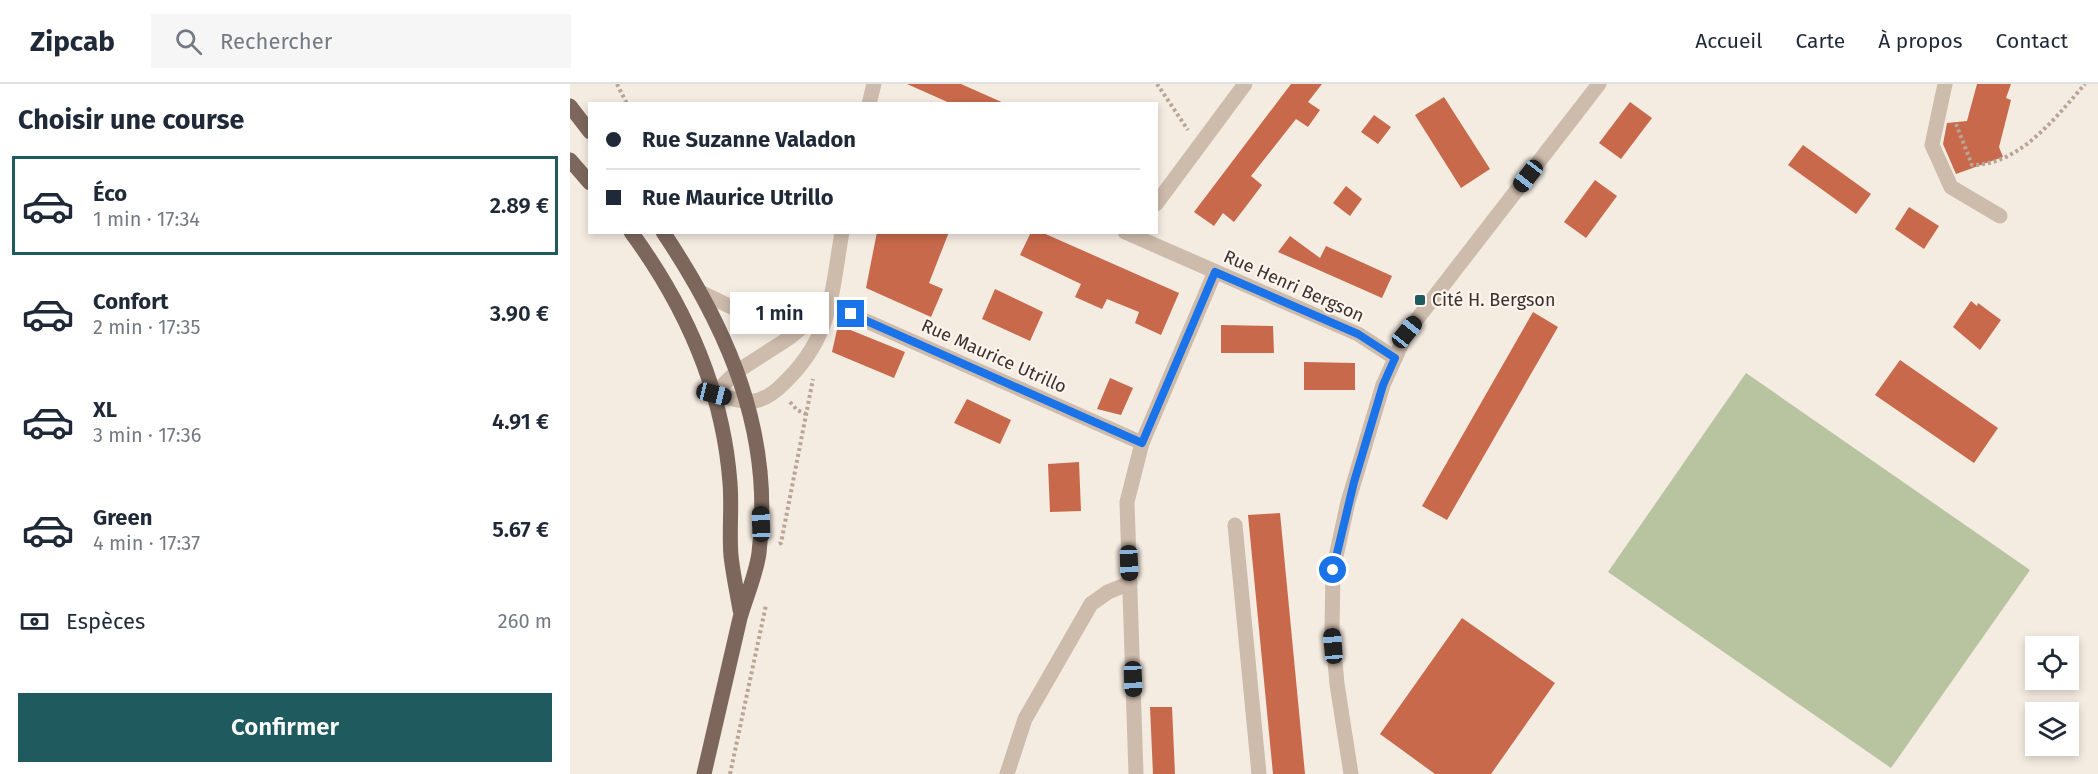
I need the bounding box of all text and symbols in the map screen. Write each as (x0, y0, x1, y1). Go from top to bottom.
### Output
search box (151, 14, 571, 68)
text: Zipcab (30, 25, 115, 58)
icon: search (172, 25, 205, 58)
text: Rechercher (220, 28, 332, 55)
text: Accueil (1695, 28, 1762, 54)
text: Carte (1795, 28, 1845, 54)
text: À propos (1878, 28, 1963, 54)
text: Contact (1996, 28, 2068, 54)
text: Choisir une course (18, 104, 244, 136)
text: Rue Suzanne Valadon (642, 126, 856, 153)
car (1510, 156, 1546, 196)
icon: car (21, 179, 75, 233)
text: Éco (93, 180, 127, 207)
text: Rue Maurice Utrillo (642, 184, 834, 211)
text: 2.89 € (490, 192, 549, 219)
text: 1 min · 17:34 (93, 207, 200, 231)
street label: Rue Henri Bergson (1220, 245, 1368, 327)
icon: car (21, 287, 75, 341)
text: Confort (93, 288, 169, 315)
place label: Cité H. Bergson (1432, 289, 1555, 311)
callout: 1 min (731, 293, 830, 335)
marker: Cité H. Bergson (1413, 293, 1427, 307)
text: 3.90 € (490, 300, 549, 327)
route end (837, 300, 864, 327)
text: 1 min (755, 301, 804, 325)
car (1389, 312, 1425, 352)
street label: Rue Maurice Utrillo (918, 314, 1070, 398)
text: 2 min · 17:35 (93, 315, 201, 339)
car (694, 381, 734, 407)
icon: car (21, 395, 75, 449)
text: XL (93, 396, 117, 423)
text: 4.91 € (492, 408, 549, 435)
text: 3 min · 17:36 (93, 423, 201, 447)
icon: car (21, 503, 75, 557)
text: Green (93, 504, 152, 531)
car (751, 506, 771, 542)
text: 5.67 € (492, 516, 549, 543)
text: 4 min · 17:37 (93, 531, 200, 555)
car (1119, 545, 1139, 581)
route start (1319, 556, 1346, 583)
icon: cash (18, 605, 51, 638)
text: Espèces (66, 608, 145, 635)
text: 260 m (498, 609, 552, 633)
car (1322, 627, 1344, 665)
map controls (2025, 636, 2079, 756)
button: locate (2025, 636, 2079, 690)
car (1123, 661, 1143, 697)
button: Confirmer (18, 693, 552, 762)
button: layers (2025, 702, 2079, 756)

